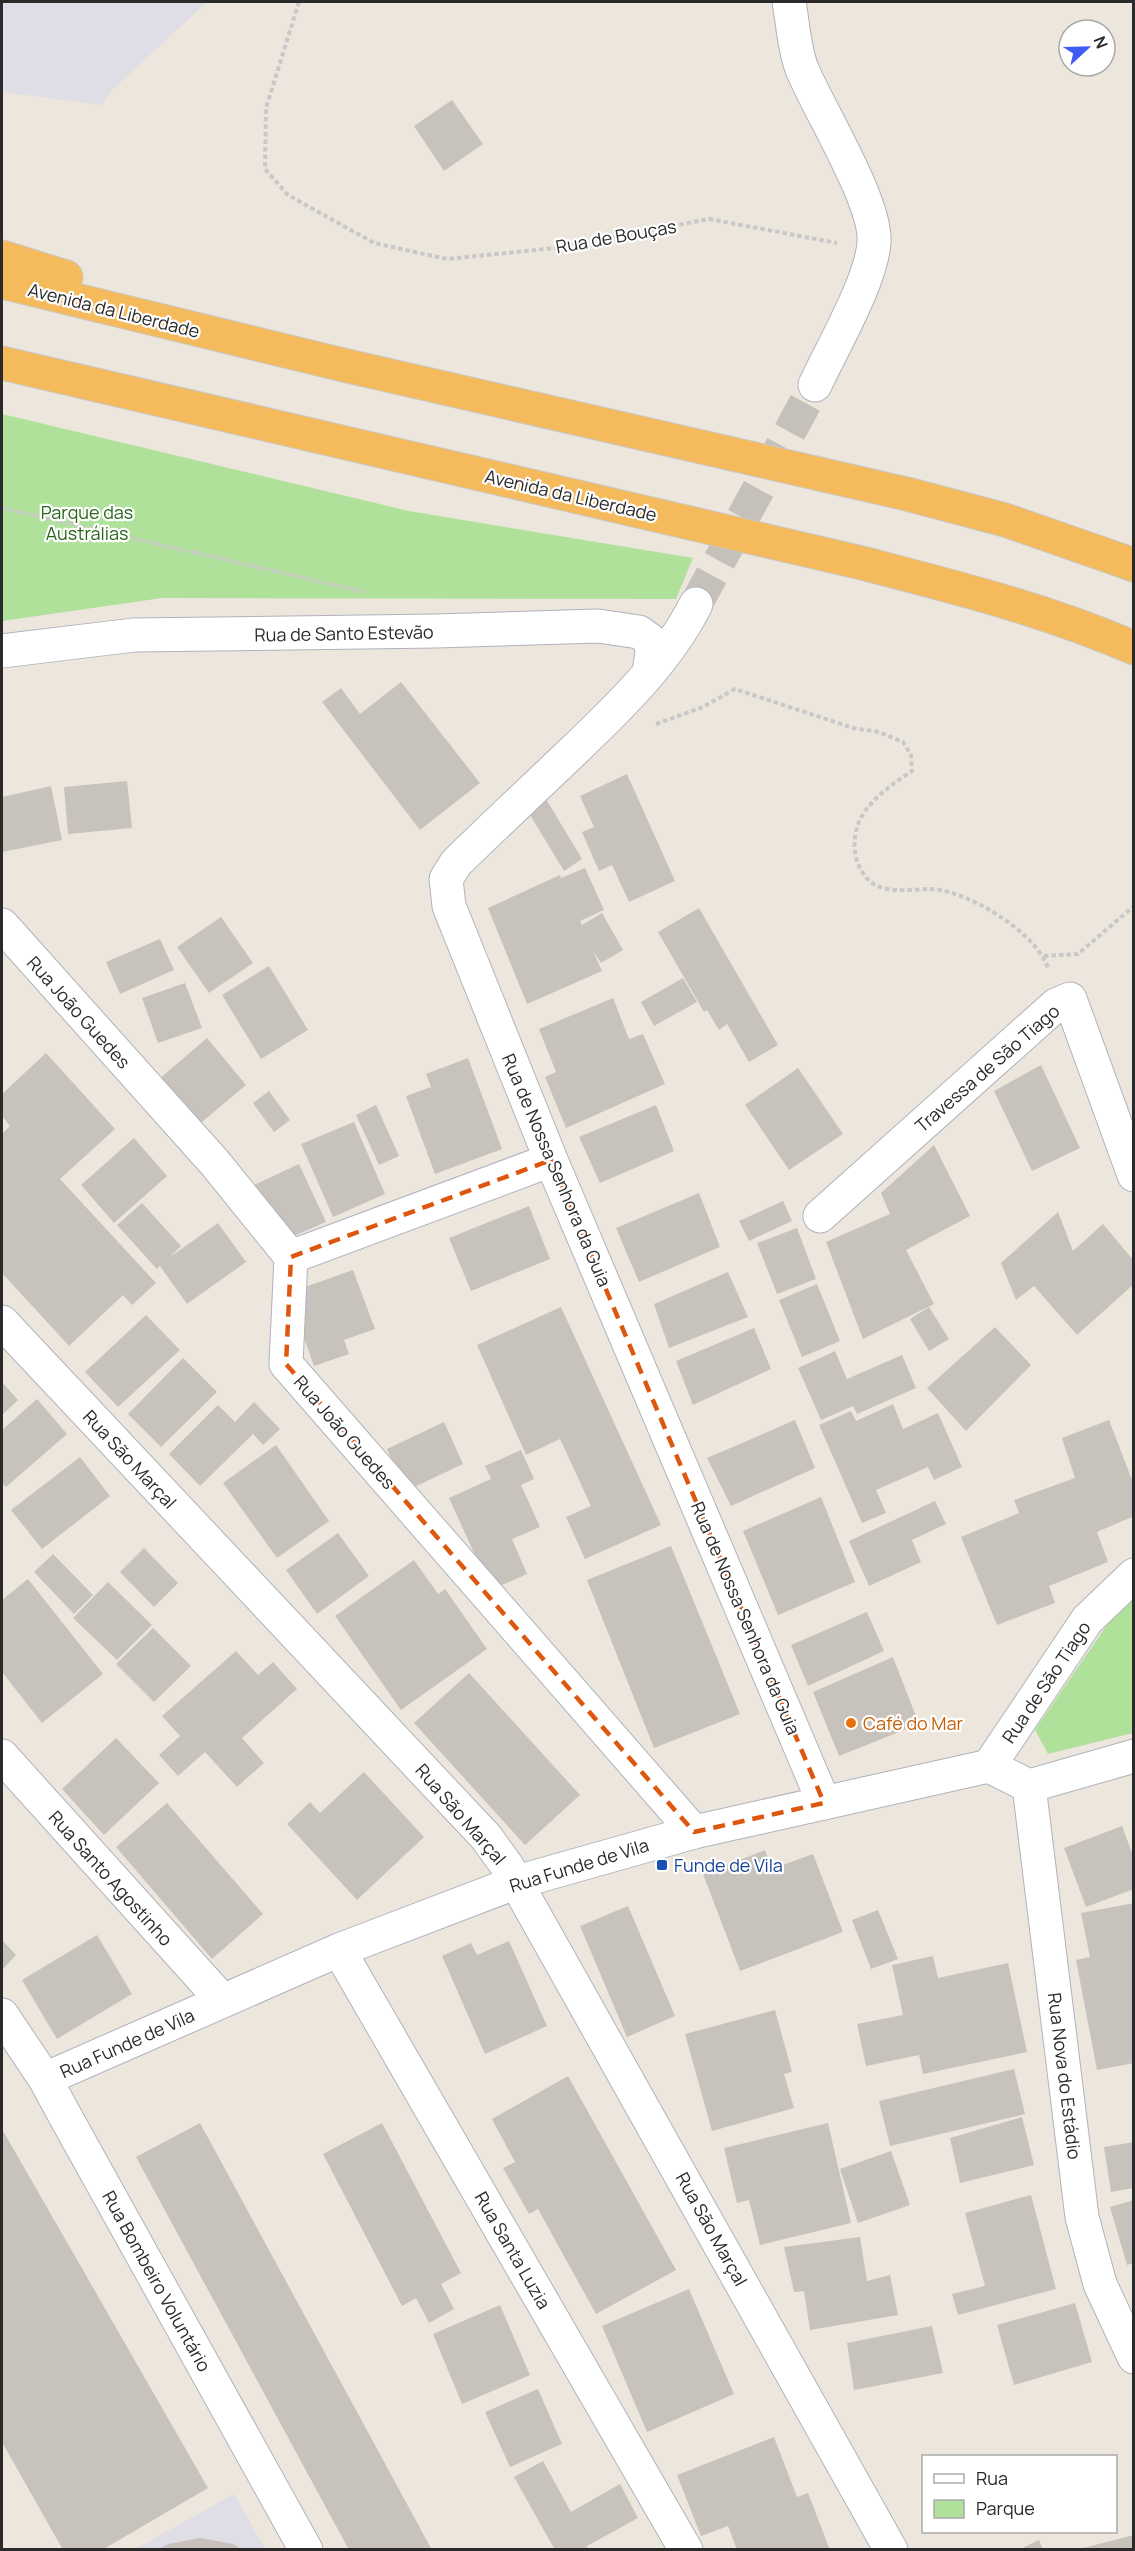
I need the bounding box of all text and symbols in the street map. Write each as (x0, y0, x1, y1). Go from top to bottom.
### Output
north arrow (1057, 18, 1117, 78)
text: N (1089, 33, 1113, 52)
street label: Rua de Bouças (554, 214, 678, 258)
street label: Avenida da Liberdade (26, 277, 202, 343)
street label: Avenida da Liberdade (483, 464, 659, 526)
park label: Parque das Austrálias (41, 500, 133, 545)
street label: Rua de Santo Estevão (254, 619, 434, 647)
street label: Rua João Guedes (22, 951, 136, 1073)
street label: Travessa de São Tiago (910, 999, 1064, 1137)
street label: Rua de Nossa Senhora da Guia (497, 1050, 617, 1290)
street label: Rua João Guedes (289, 1370, 401, 1494)
street label: Rua São Marçal (78, 1405, 182, 1513)
street label: Rua de Nossa Senhora da Guia (686, 1498, 806, 1738)
street label: Rua de São Tiago (996, 1616, 1096, 1748)
place label: Café do Mar (863, 1711, 963, 1735)
marker: Café do Mar (844, 1716, 858, 1730)
street label: Rua São Marçal (410, 1758, 512, 1870)
street label: Rua Santo Agostinho (44, 1805, 178, 1951)
street label: Rua Funde de Vila (506, 1832, 652, 1898)
place label: Funde de Vila (674, 1853, 783, 1877)
marker: Funde de Vila (655, 1858, 669, 1872)
street label: Rua Nova do Estádio (1043, 1991, 1087, 2161)
street label: Rua Funde de Vila (56, 2003, 198, 2083)
street label: Rua São Marçal (671, 2168, 753, 2290)
street label: Rua Bombeiro Voluntário (97, 2186, 217, 2376)
street label: Rua Santa Luzia (470, 2187, 556, 2313)
legend (922, 2455, 1117, 2533)
text: Rua (976, 2466, 1008, 2490)
text: Parque (976, 2496, 1035, 2520)

